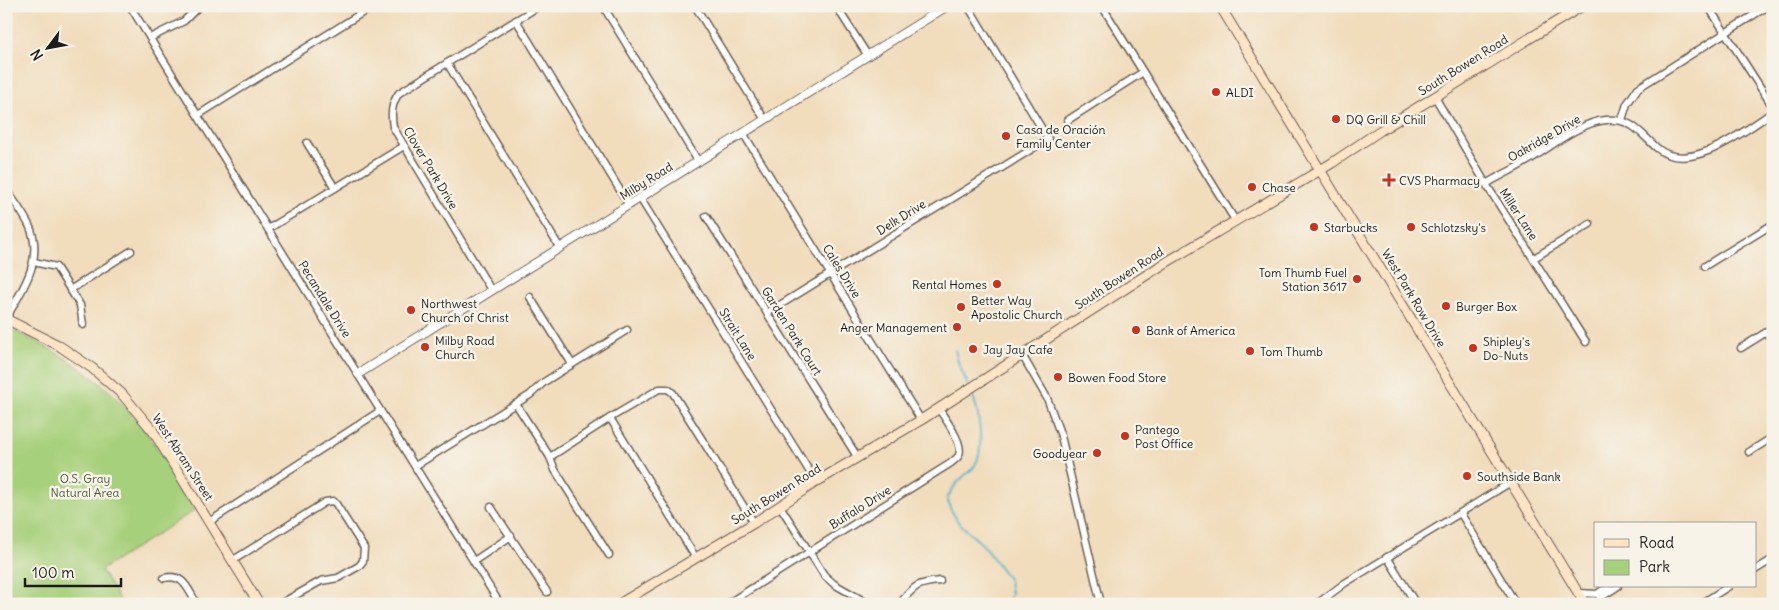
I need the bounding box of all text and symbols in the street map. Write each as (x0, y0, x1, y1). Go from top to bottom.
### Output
north arrow (22, 22, 72, 72)
street label: South Bowen Road (1415, 31, 1511, 99)
text: N (27, 46, 47, 64)
place label: ALDI (1226, 85, 1254, 100)
marker: ALDI (1210, 86, 1222, 98)
street label: Oakridge Drive (1505, 111, 1583, 165)
place label: DQ Grill & Chill (1346, 112, 1426, 127)
marker: DQ Grill & Chill (1330, 113, 1342, 125)
place label: Casa de Oración Family Center (1016, 122, 1106, 151)
street label: Clover Park Drive (401, 124, 461, 212)
marker: Casa de Oración Family Center (1000, 130, 1012, 142)
street label: Milby Road (617, 159, 675, 203)
place label: CVS Pharmacy (1399, 173, 1480, 188)
marker: CVS Pharmacy (1383, 174, 1395, 186)
place label: Chase (1262, 180, 1296, 195)
marker: Chase (1246, 181, 1258, 193)
street label: Miller Lane (1497, 185, 1541, 243)
street label: Delk Drive (874, 196, 928, 238)
place label: Starbucks (1324, 220, 1378, 235)
place label: Schlotzsky's (1421, 220, 1486, 235)
marker: Starbucks (1308, 221, 1320, 233)
marker: Schlotzsky's (1405, 221, 1417, 233)
street label: Cales Drive (820, 241, 864, 301)
street label: South Bowen Road (1072, 244, 1166, 312)
street label: West Park Row Drive (1379, 246, 1449, 350)
street label: Pecandale Drive (295, 258, 355, 340)
place label: Tom Thumb Fuel Station 3617 (1259, 265, 1347, 294)
marker: Tom Thumb Fuel Station 3617 (1351, 273, 1363, 285)
place label: Rental Homes (912, 277, 987, 292)
marker: Rental Homes (991, 278, 1003, 290)
street label: Garden Park Court (759, 284, 825, 378)
place label: Better Way Apostolic Church (971, 293, 1063, 322)
place label: Northwest Church of Christ (421, 296, 509, 325)
place label: Burger Box (1456, 299, 1517, 314)
marker: Burger Box (1440, 300, 1452, 312)
marker: Better Way Apostolic Church (955, 301, 967, 313)
marker: Northwest Church of Christ (405, 304, 417, 316)
street label: Strait Lane (716, 305, 760, 363)
place label: Anger Management (840, 320, 947, 335)
marker: Anger Management (951, 321, 963, 333)
place label: Bank of America (1146, 323, 1235, 338)
marker: Bank of America (1130, 324, 1142, 336)
place label: Milby Road Church (435, 333, 495, 362)
place label: Shipley's Do-Nuts (1483, 334, 1530, 363)
marker: Milby Road Church (419, 341, 431, 353)
place label: Jay Jay Cafe (983, 342, 1053, 357)
marker: Shipley's Do-Nuts (1467, 342, 1479, 354)
marker: Jay Jay Cafe (967, 343, 979, 355)
place label: Tom Thumb (1260, 344, 1323, 359)
marker: Tom Thumb (1244, 345, 1256, 357)
place label: Bowen Food Store (1068, 370, 1166, 385)
marker: Bowen Food Store (1052, 371, 1064, 383)
street label: West Abram Street (149, 411, 217, 503)
place label: Pantego Post Office (1135, 422, 1193, 451)
marker: Pantego Post Office (1119, 430, 1131, 442)
place label: Goodyear (1033, 446, 1087, 461)
marker: Goodyear (1091, 447, 1103, 459)
street label: South Bowen Road (728, 460, 824, 528)
place label: Southside Bank (1477, 469, 1561, 484)
marker: Southside Bank (1461, 470, 1473, 482)
park label: O.S. Gray Natural Area (51, 471, 120, 500)
street label: Buffalo Drive (826, 482, 894, 532)
legend (1594, 522, 1756, 588)
text: Road (1639, 533, 1674, 552)
scale bar (25, 555, 121, 587)
text: Park (1639, 557, 1670, 576)
text: 100 m (32, 563, 74, 582)

